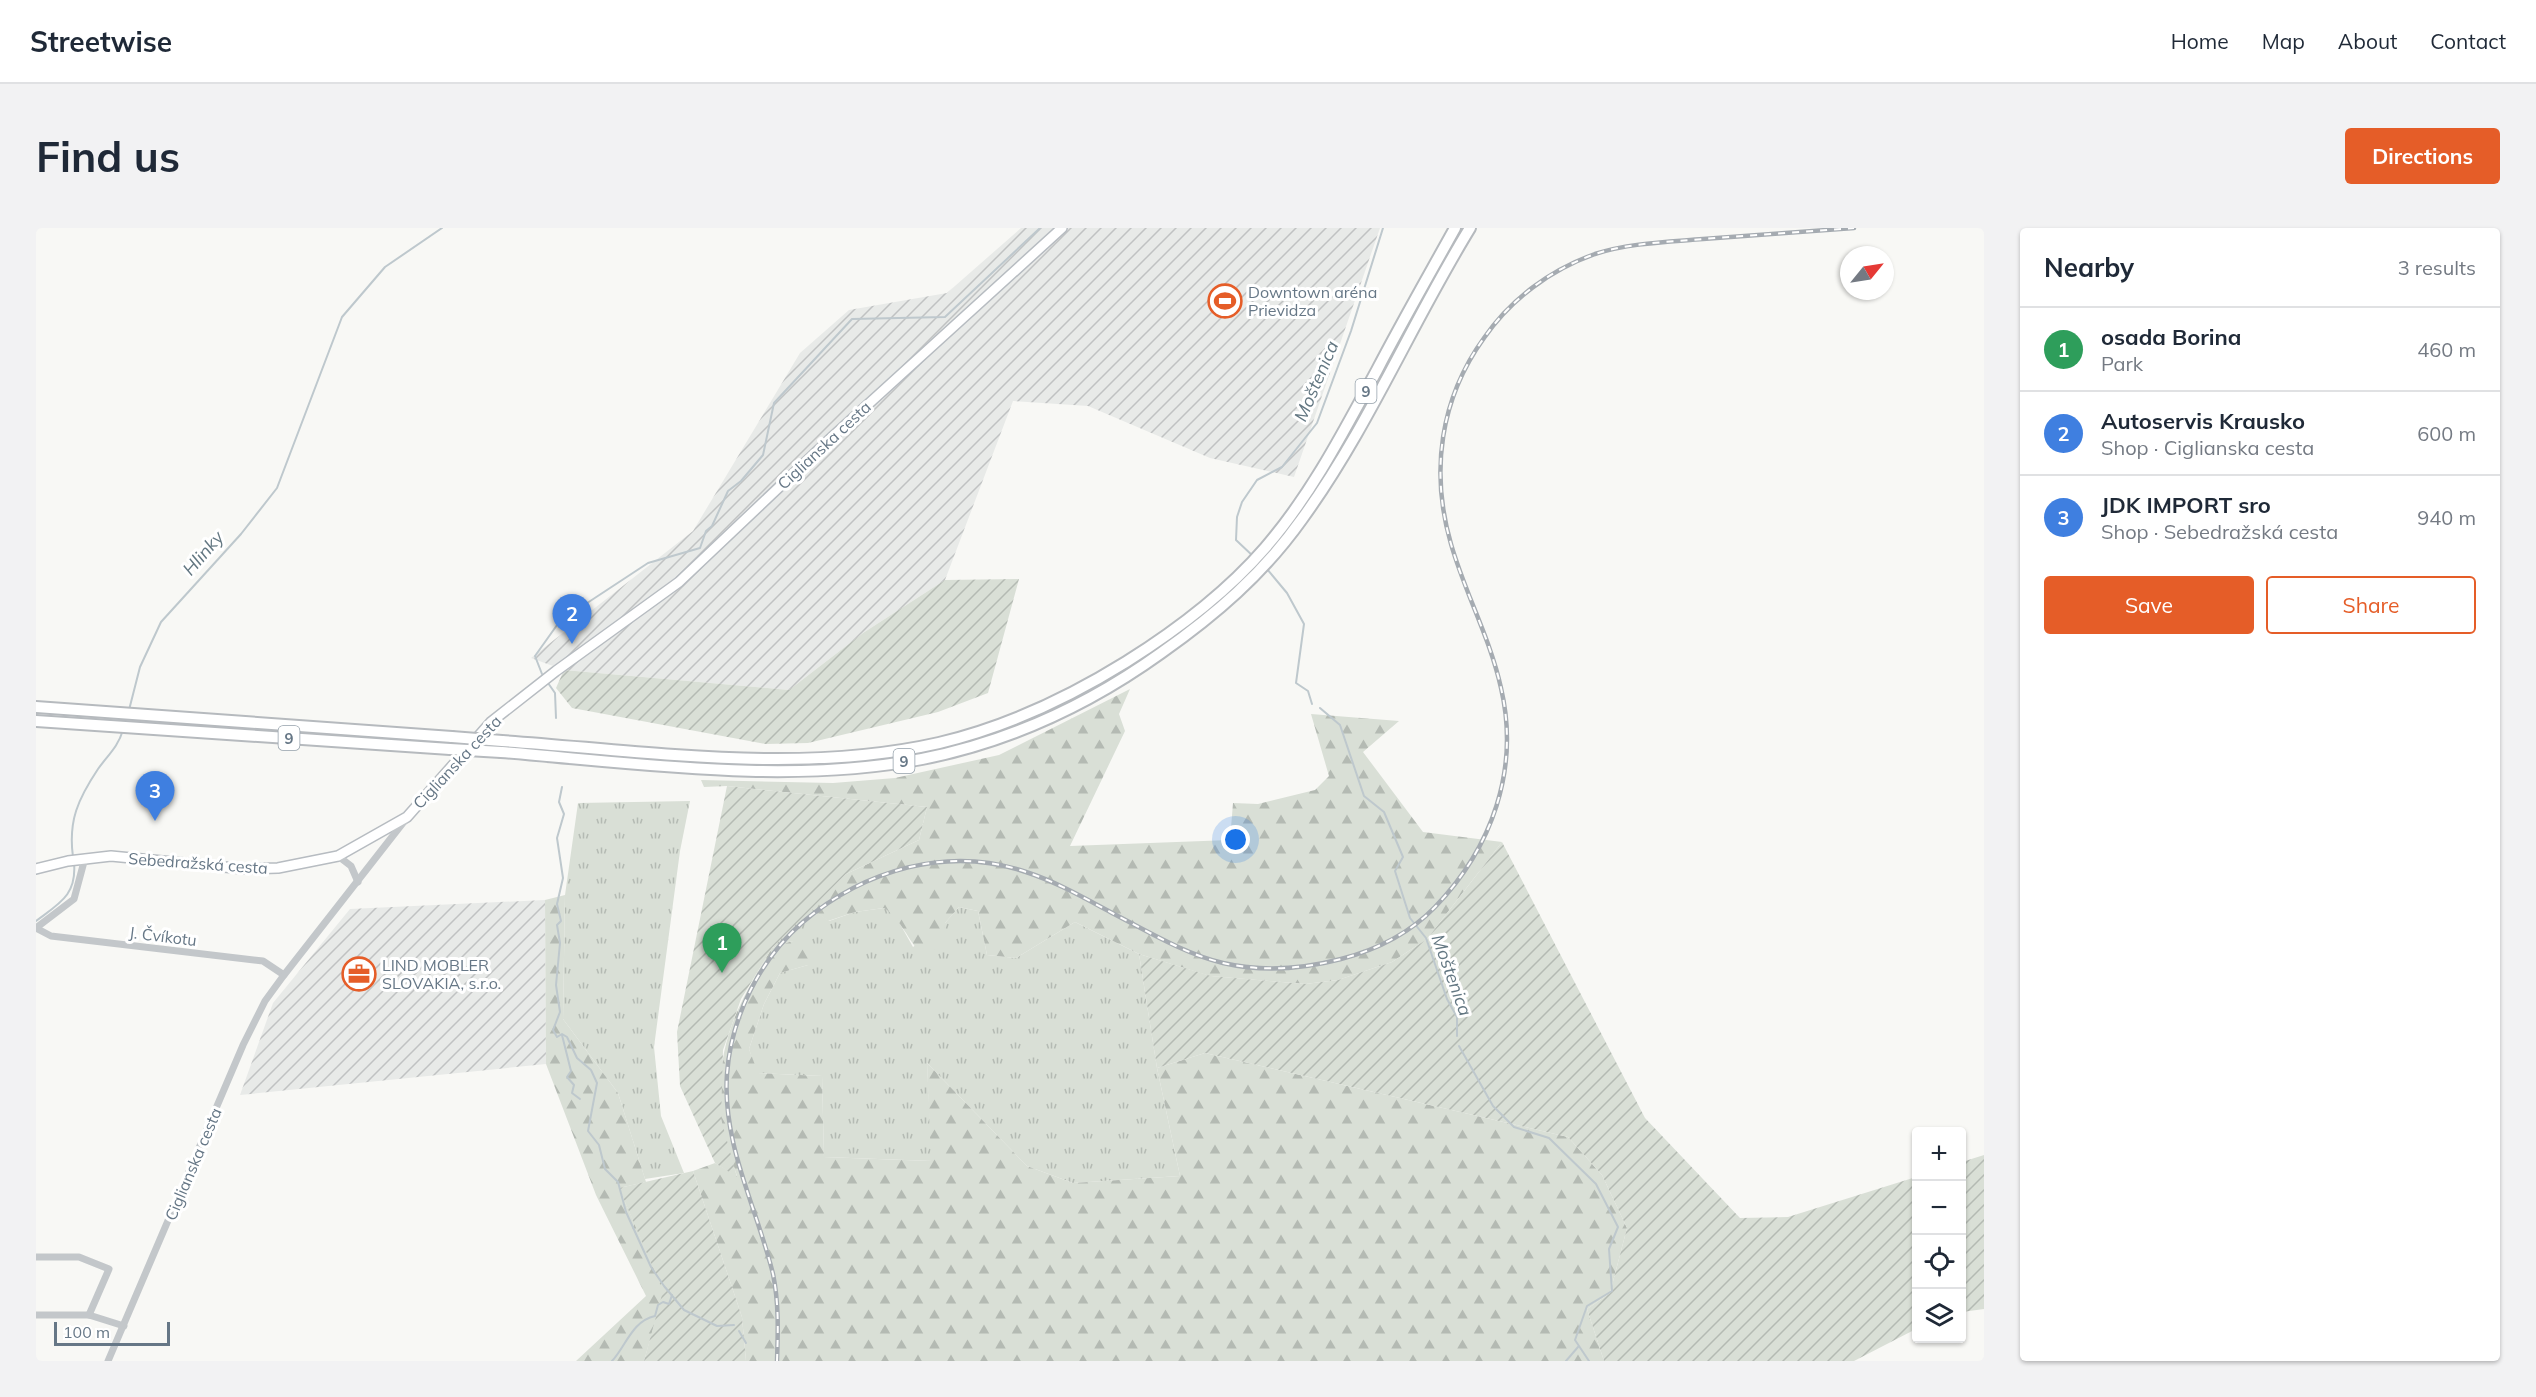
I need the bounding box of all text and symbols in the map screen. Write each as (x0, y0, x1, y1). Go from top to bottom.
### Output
text: Streetwise (30, 24, 172, 59)
text: Home (2171, 28, 2229, 54)
text: Map (2262, 28, 2305, 54)
text: About (2338, 28, 2397, 54)
text: Contact (2430, 28, 2506, 54)
button: Directions (2345, 128, 2500, 184)
text: Find us (36, 130, 180, 183)
north arrow (1840, 246, 1894, 300)
text: Nearby (2044, 251, 2134, 284)
text: 3 results (2398, 255, 2476, 280)
place label: Downtown aréna Prievidza (1248, 282, 1377, 320)
sports icon: Downtown aréna Prievidza (1207, 283, 1243, 319)
text: osada Borina (2101, 323, 2242, 351)
water label: Moštenica (1289, 337, 1343, 425)
text: 1 (2058, 337, 2070, 362)
text: 460 m (2417, 337, 2476, 362)
text: Park (2101, 351, 2143, 376)
road number: 9 (1356, 379, 1376, 403)
street label: Ciglianska cesta (773, 397, 875, 493)
text: Autoservis Krausko (2101, 407, 2305, 435)
text: 2 (2058, 421, 2070, 446)
text: 600 m (2417, 421, 2476, 446)
text: Shop · Ciglianska cesta (2101, 435, 2314, 460)
text: JDK IMPORT sro (2101, 491, 2271, 519)
text: 3 (2058, 505, 2070, 530)
text: 940 m (2417, 505, 2476, 530)
text: Shop · Sebedražská cesta (2101, 519, 2338, 544)
water label: Hlinky (177, 525, 229, 580)
button: Save (2044, 576, 2254, 634)
button: Share (2266, 576, 2476, 634)
pin: 2 (552, 594, 592, 644)
street label: Ciglianska cesta (409, 711, 505, 813)
road number: 9 (278, 726, 300, 750)
road number: 9 (894, 749, 914, 773)
pin: 3 (136, 772, 174, 821)
your location (1221, 825, 1250, 854)
street label: Sebedražská cesta (128, 848, 268, 878)
street label: J. Čvíkotu (128, 922, 198, 950)
pin: 1 (702, 924, 742, 973)
water label: Moštenica (1427, 931, 1477, 1019)
place label: LIND MOBLER SLOVAKIA, s.r.o. (382, 955, 501, 993)
office icon: LIND MOBLER SLOVAKIA, s.r.o. (341, 956, 377, 992)
street label: Ciglianska cesta (160, 1105, 226, 1223)
map controls (1912, 1127, 1966, 1343)
button: + (1912, 1127, 1966, 1181)
button: − (1912, 1181, 1966, 1235)
button: locate (1912, 1235, 1966, 1289)
button: layers (1912, 1289, 1966, 1343)
scale bar (54, 1319, 170, 1346)
text: 100 m (63, 1322, 110, 1342)

